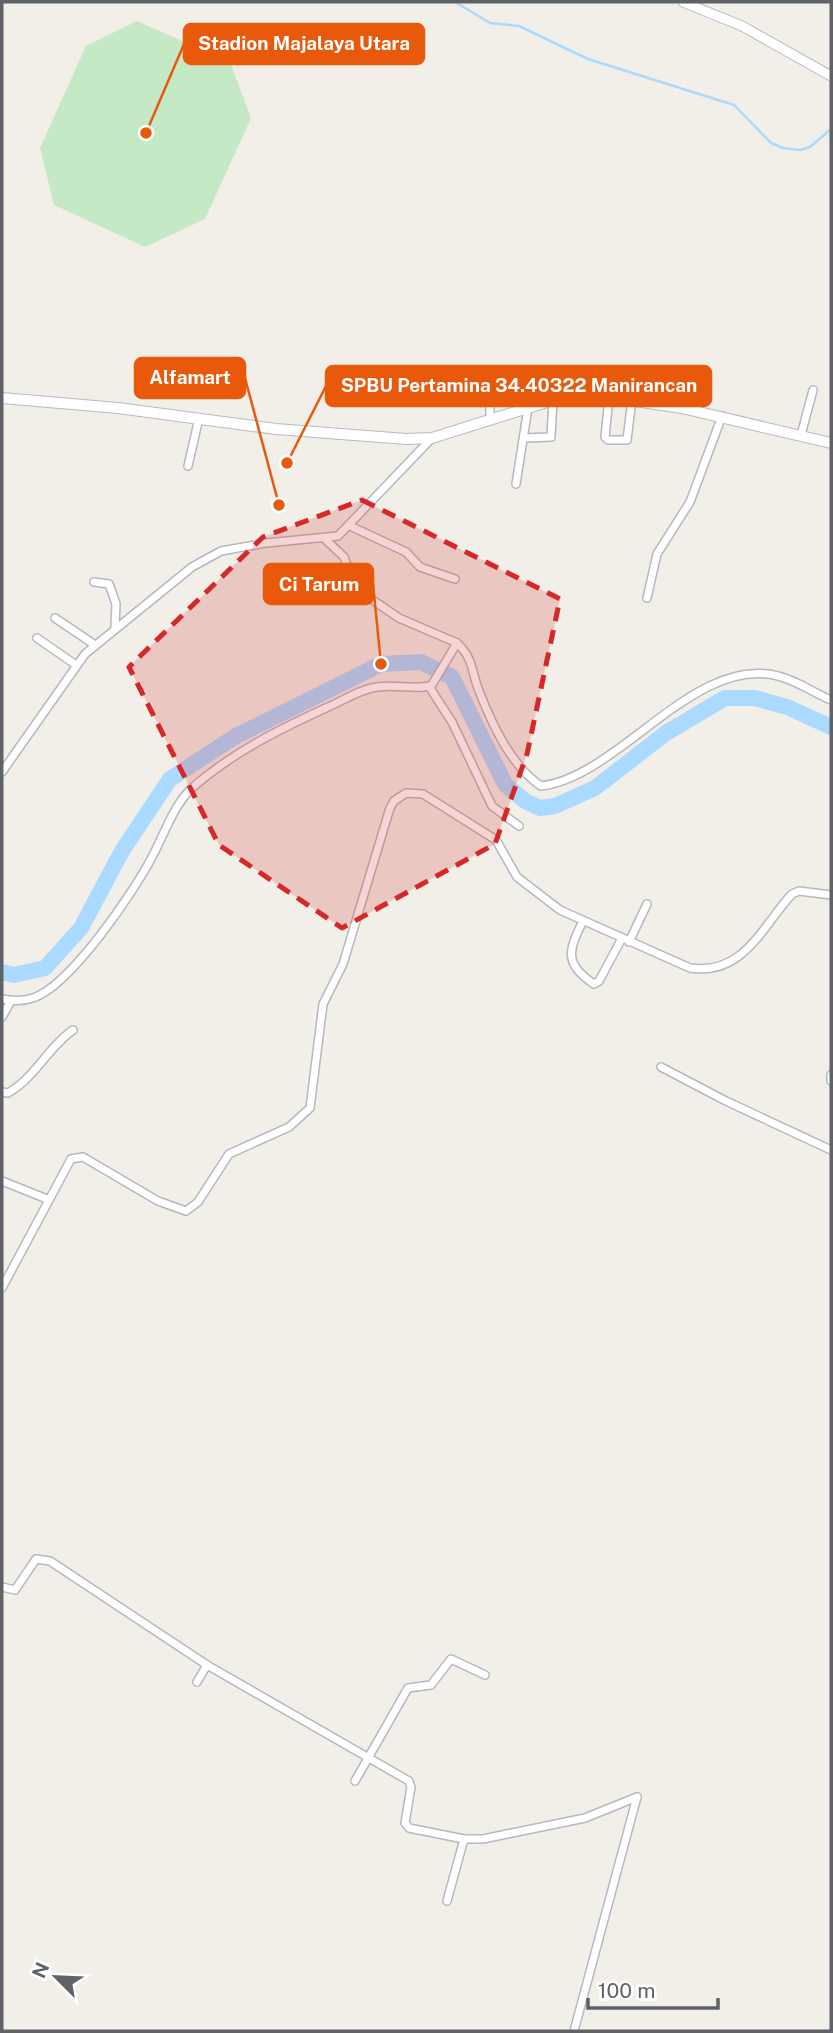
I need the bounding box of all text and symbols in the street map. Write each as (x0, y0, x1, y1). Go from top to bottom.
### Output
callout: Stadion Majalaya Utara (184, 24, 424, 64)
text: Stadion Majalaya Utara (198, 32, 410, 54)
callout: Alfamart (135, 358, 245, 398)
text: Alfamart (149, 366, 231, 388)
callout: SPBU Pertamina 34.40322 Manirancan (326, 366, 711, 406)
text: SPBU Pertamina 34.40322 Manirancan (341, 374, 697, 396)
callout: Ci Tarum (264, 564, 373, 604)
text: Ci Tarum (279, 573, 359, 595)
north arrow (21, 1942, 91, 2012)
text: N (27, 1959, 54, 1981)
scale bar (588, 1966, 718, 2010)
text: 100 m (598, 1978, 655, 2003)

